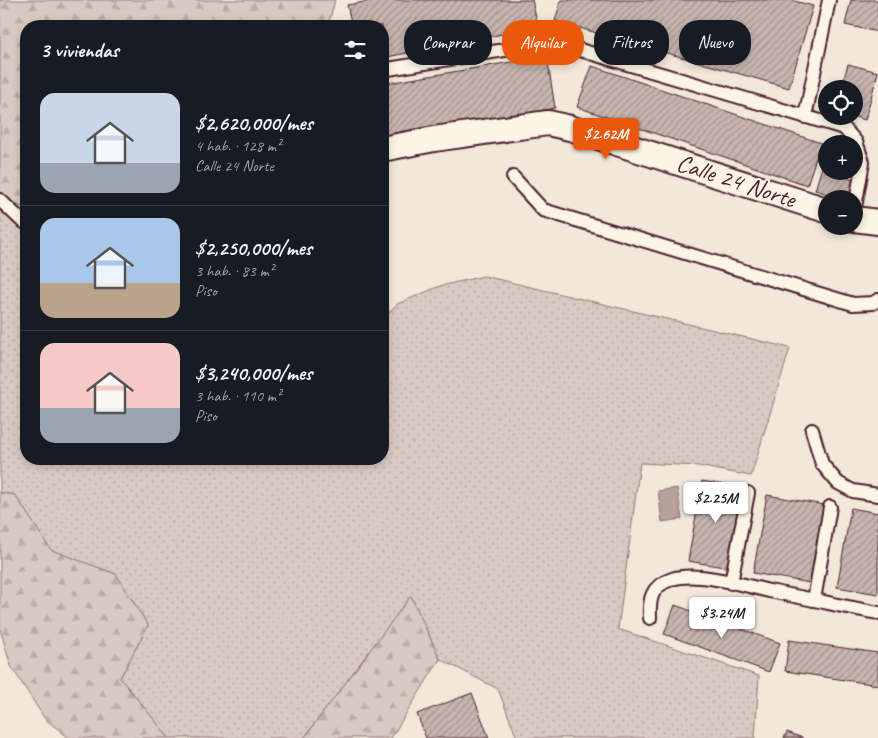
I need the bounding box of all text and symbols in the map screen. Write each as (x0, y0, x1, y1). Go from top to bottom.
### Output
chip: Comprar (404, 20, 492, 65)
chip: Alquilar (502, 20, 584, 65)
chip: Filtros (594, 20, 669, 65)
chip: Nuevo (679, 20, 751, 65)
icon: filters (341, 36, 369, 64)
text: 3 viviendas (40, 37, 119, 63)
map controls (818, 80, 863, 235)
button: locate (818, 80, 863, 125)
text: $2,620,000/mes (195, 110, 313, 136)
icon: home (80, 113, 140, 173)
pin: $2.62M (565, 118, 647, 160)
text: $2.62M (584, 124, 628, 144)
button: + (818, 135, 863, 180)
text: 4 hab. · 128 m² (195, 136, 281, 156)
street label: Calle 24 Norte (673, 147, 801, 216)
text: Calle 24 Norte (195, 156, 274, 176)
button: − (818, 190, 863, 235)
text: $2,250,000/mes (195, 235, 312, 261)
icon: home (80, 238, 140, 298)
text: 3 hab. · 83 m² (195, 261, 274, 281)
text: Piso (195, 281, 217, 301)
text: $3,240,000/mes (195, 360, 312, 386)
icon: home (80, 363, 140, 423)
text: 3 hab. · 110 m² (195, 386, 281, 406)
text: Piso (195, 406, 217, 426)
pin: $2.25M (675, 482, 757, 524)
text: $2.25M (694, 488, 738, 508)
pin: $3.24M (681, 596, 763, 639)
text: $3.24M (700, 603, 744, 623)

